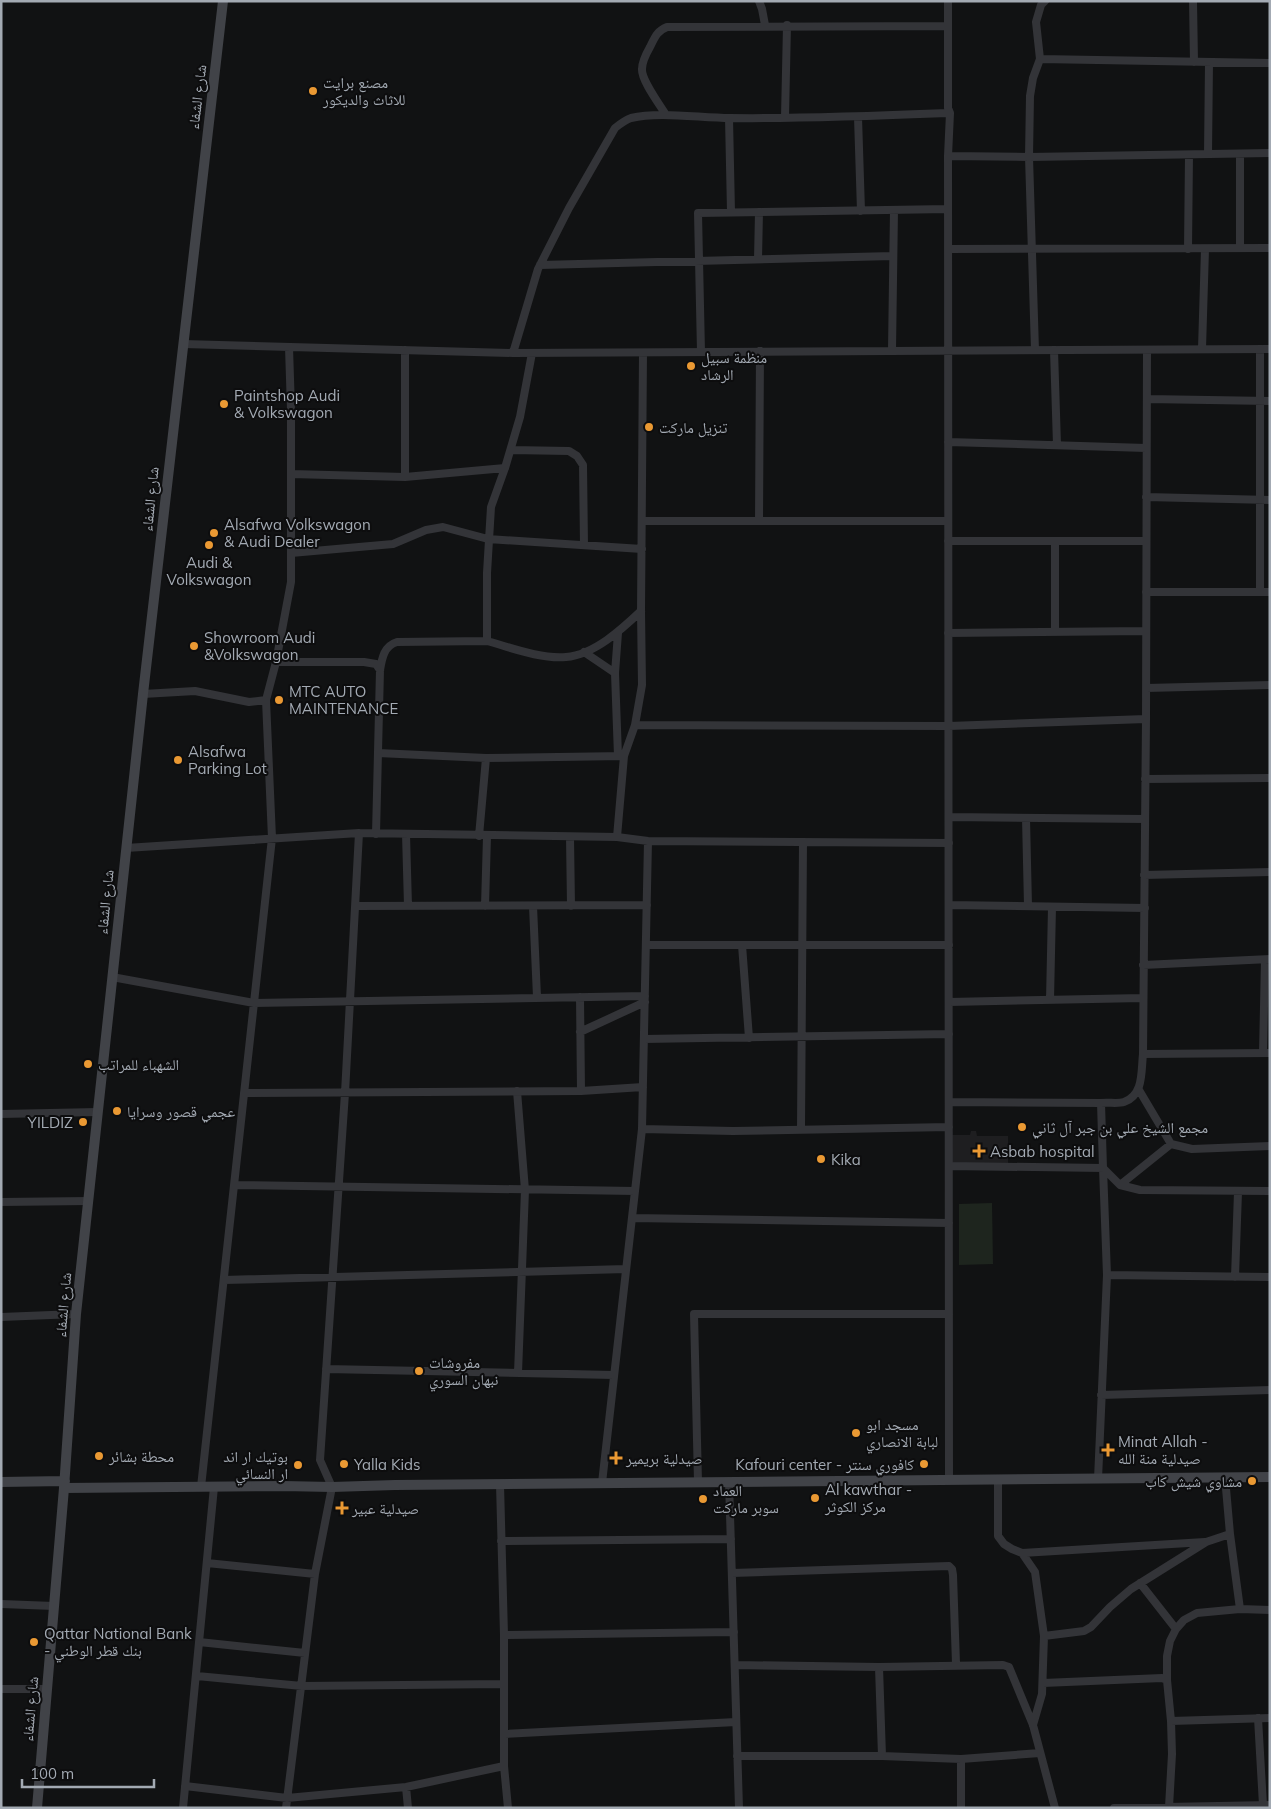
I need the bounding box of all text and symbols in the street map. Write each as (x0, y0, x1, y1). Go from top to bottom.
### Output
street label: شارع الشفاء (184, 63, 211, 131)
place label: مصنع برايت للاثاث والديكور (322, 73, 406, 109)
marker: مصنع برايت للاثاث والديكور (307, 85, 319, 97)
place label: منظمة سبيل الرشاد (701, 348, 767, 384)
marker: منظمة سبيل الرشاد (685, 360, 697, 372)
place label: Paintshop Audi & Volkswagon (234, 386, 340, 422)
marker: Paintshop Audi & Volkswagon (218, 398, 230, 410)
place label: تنزيل ماركت (659, 418, 728, 438)
marker: تنزيل ماركت (643, 421, 655, 433)
street label: شارع الشفاء (137, 465, 164, 533)
place label: Alsafwa Volkswagon & Audi Dealer (224, 515, 371, 551)
marker: Alsafwa Volkswagon & Audi Dealer (208, 527, 220, 539)
marker: Audi & Volkswagon (203, 539, 215, 551)
place label: Audi & Volkswagon (167, 553, 251, 589)
place label: Showroom Audi &Volkswagon (204, 628, 315, 664)
marker: Showroom Audi &Volkswagon (188, 640, 200, 652)
place label: MTC AUTO MAINTENANCE (289, 682, 399, 718)
marker: MTC AUTO MAINTENANCE (273, 694, 285, 706)
place label: Alsafwa Parking Lot (188, 742, 267, 778)
marker: Alsafwa Parking Lot (172, 754, 184, 766)
street label: شارع الشفاء (92, 868, 119, 936)
place label: الشهباء للمراتب (98, 1055, 179, 1074)
marker: الشهباء للمراتب (82, 1058, 94, 1070)
place label: عجمي قصور وسرايا (127, 1102, 236, 1123)
marker: عجمي قصور وسرايا (111, 1105, 123, 1117)
place label: YILDIZ (27, 1113, 73, 1132)
marker: YILDIZ (77, 1116, 89, 1128)
place label: مجمع الشيخ علي بن جبر آل ثاني (1032, 1118, 1208, 1139)
marker: مجمع الشيخ علي بن جبر آل ثاني (1016, 1121, 1028, 1133)
place label: Asbab hospital (990, 1142, 1094, 1161)
marker: Asbab hospital (972, 1144, 986, 1158)
place label: Kika (831, 1150, 861, 1169)
marker: Kika (815, 1153, 827, 1165)
street label: شارع الشفاء (51, 1272, 76, 1338)
place label: مفروشات نبهان السوري (429, 1353, 499, 1391)
marker: مفروشات نبهان السوري (413, 1365, 425, 1377)
place label: مسجد ابو لبابة الانصاري (866, 1415, 938, 1453)
marker: مسجد ابو لبابة الانصاري (850, 1427, 862, 1439)
place label: Minat Allah - صيدلية منة الله (1118, 1432, 1208, 1468)
marker: Minat Allah - صيدلية منة الله (1102, 1444, 1114, 1456)
place label: محطة بشائر (108, 1447, 174, 1466)
place label: بوتيك ار اند ار النسائي (223, 1447, 288, 1485)
place label: صيدلية بريمير (625, 1449, 703, 1468)
marker: محطة بشائر (93, 1450, 105, 1462)
marker: صيدلية بريمير (610, 1452, 622, 1464)
place label: Yalla Kids (353, 1455, 421, 1474)
place label: Kafouri center - كافوري سنتر (735, 1455, 914, 1476)
marker: Yalla Kids (338, 1458, 350, 1470)
marker: Kafouri center - كافوري سنتر (918, 1458, 930, 1470)
marker: بوتيك ار اند ار النسائي (292, 1459, 304, 1471)
place label: مشاوي شيش كاب (1145, 1472, 1242, 1493)
marker: مشاوي شيش كاب (1246, 1475, 1258, 1487)
place label: Al kawthar - مركز الكوثر (824, 1480, 912, 1516)
place label: العماد سوبر ماركت (713, 1481, 779, 1517)
marker: Al kawthar - مركز الكوثر (809, 1492, 821, 1504)
marker: العماد سوبر ماركت (697, 1493, 709, 1505)
place label: صيدلية عبير (351, 1499, 419, 1518)
marker: صيدلية عبير (336, 1502, 348, 1514)
place label: Qattar National Bank - بنك قطر الوطني (44, 1624, 192, 1662)
marker: Qattar National Bank - بنك قطر الوطني (28, 1636, 40, 1648)
street label: شارع الشفاء (18, 1676, 43, 1742)
scale bar (22, 1756, 155, 1788)
text: 100 m (30, 1764, 74, 1783)

